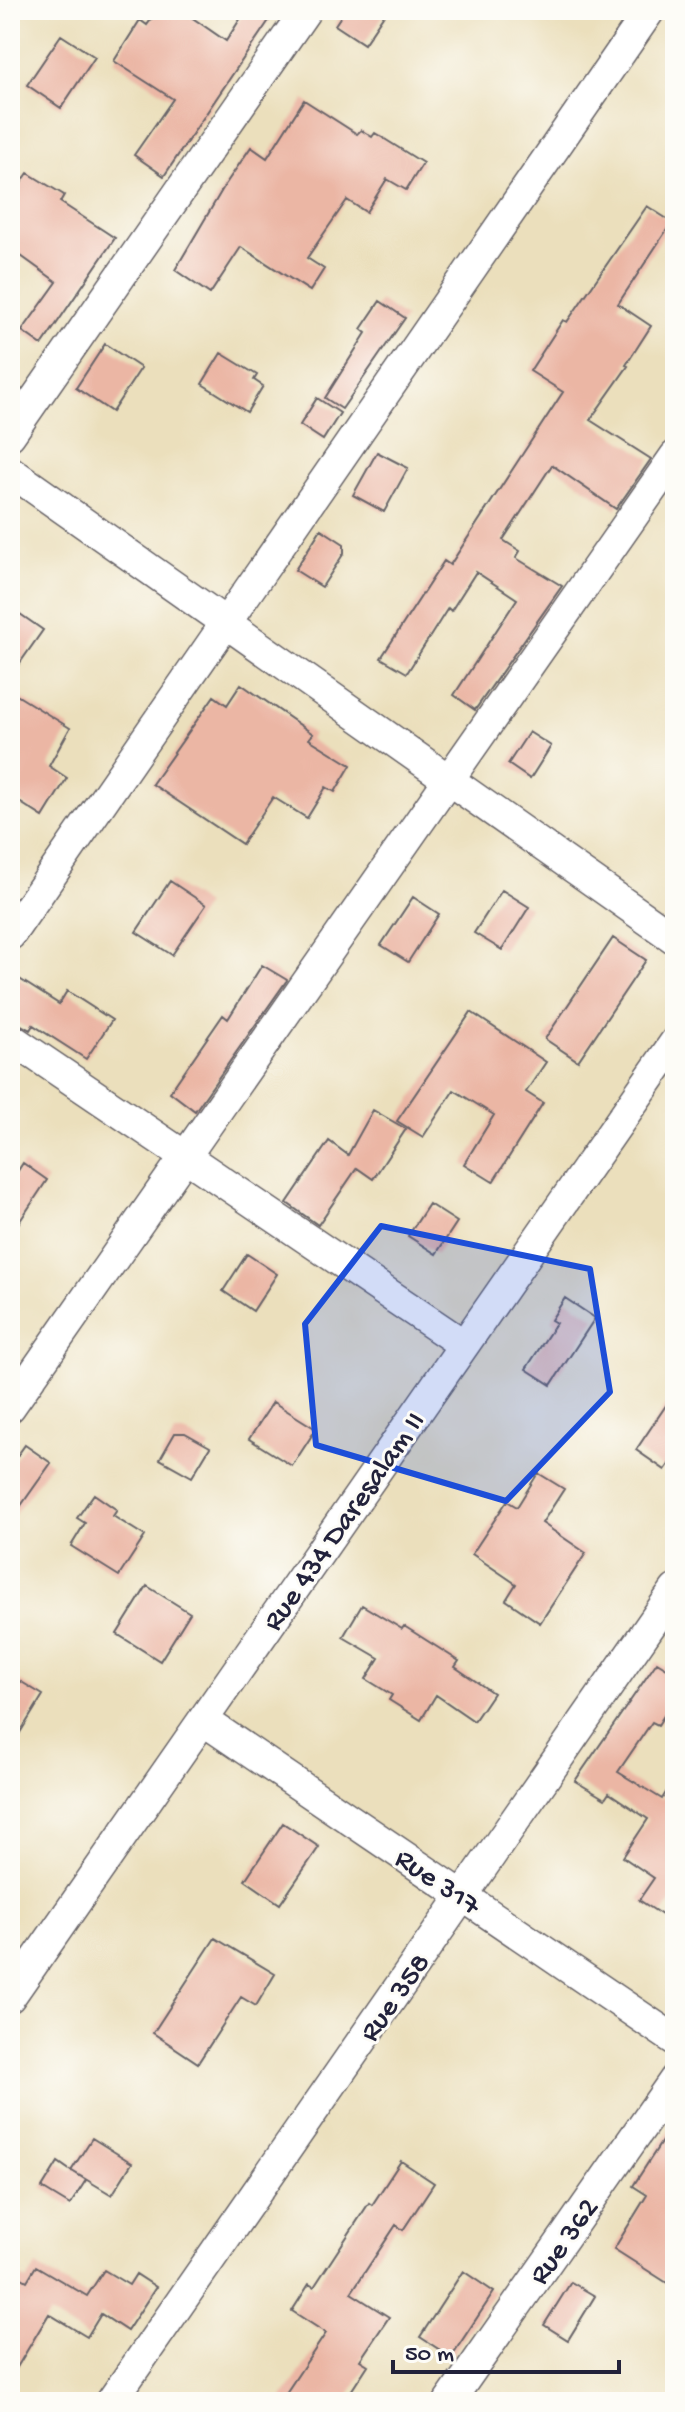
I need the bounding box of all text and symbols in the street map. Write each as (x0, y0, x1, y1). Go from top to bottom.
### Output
street label: Rue 434 Daresalam II (257, 1406, 434, 1639)
street label: Rue 317 (387, 1842, 487, 1926)
street label: Rue 358 (354, 1948, 440, 2050)
street label: Rue 362 (523, 2192, 608, 2293)
scale bar (393, 2324, 619, 2374)
text: 50 m (405, 2341, 454, 2370)

